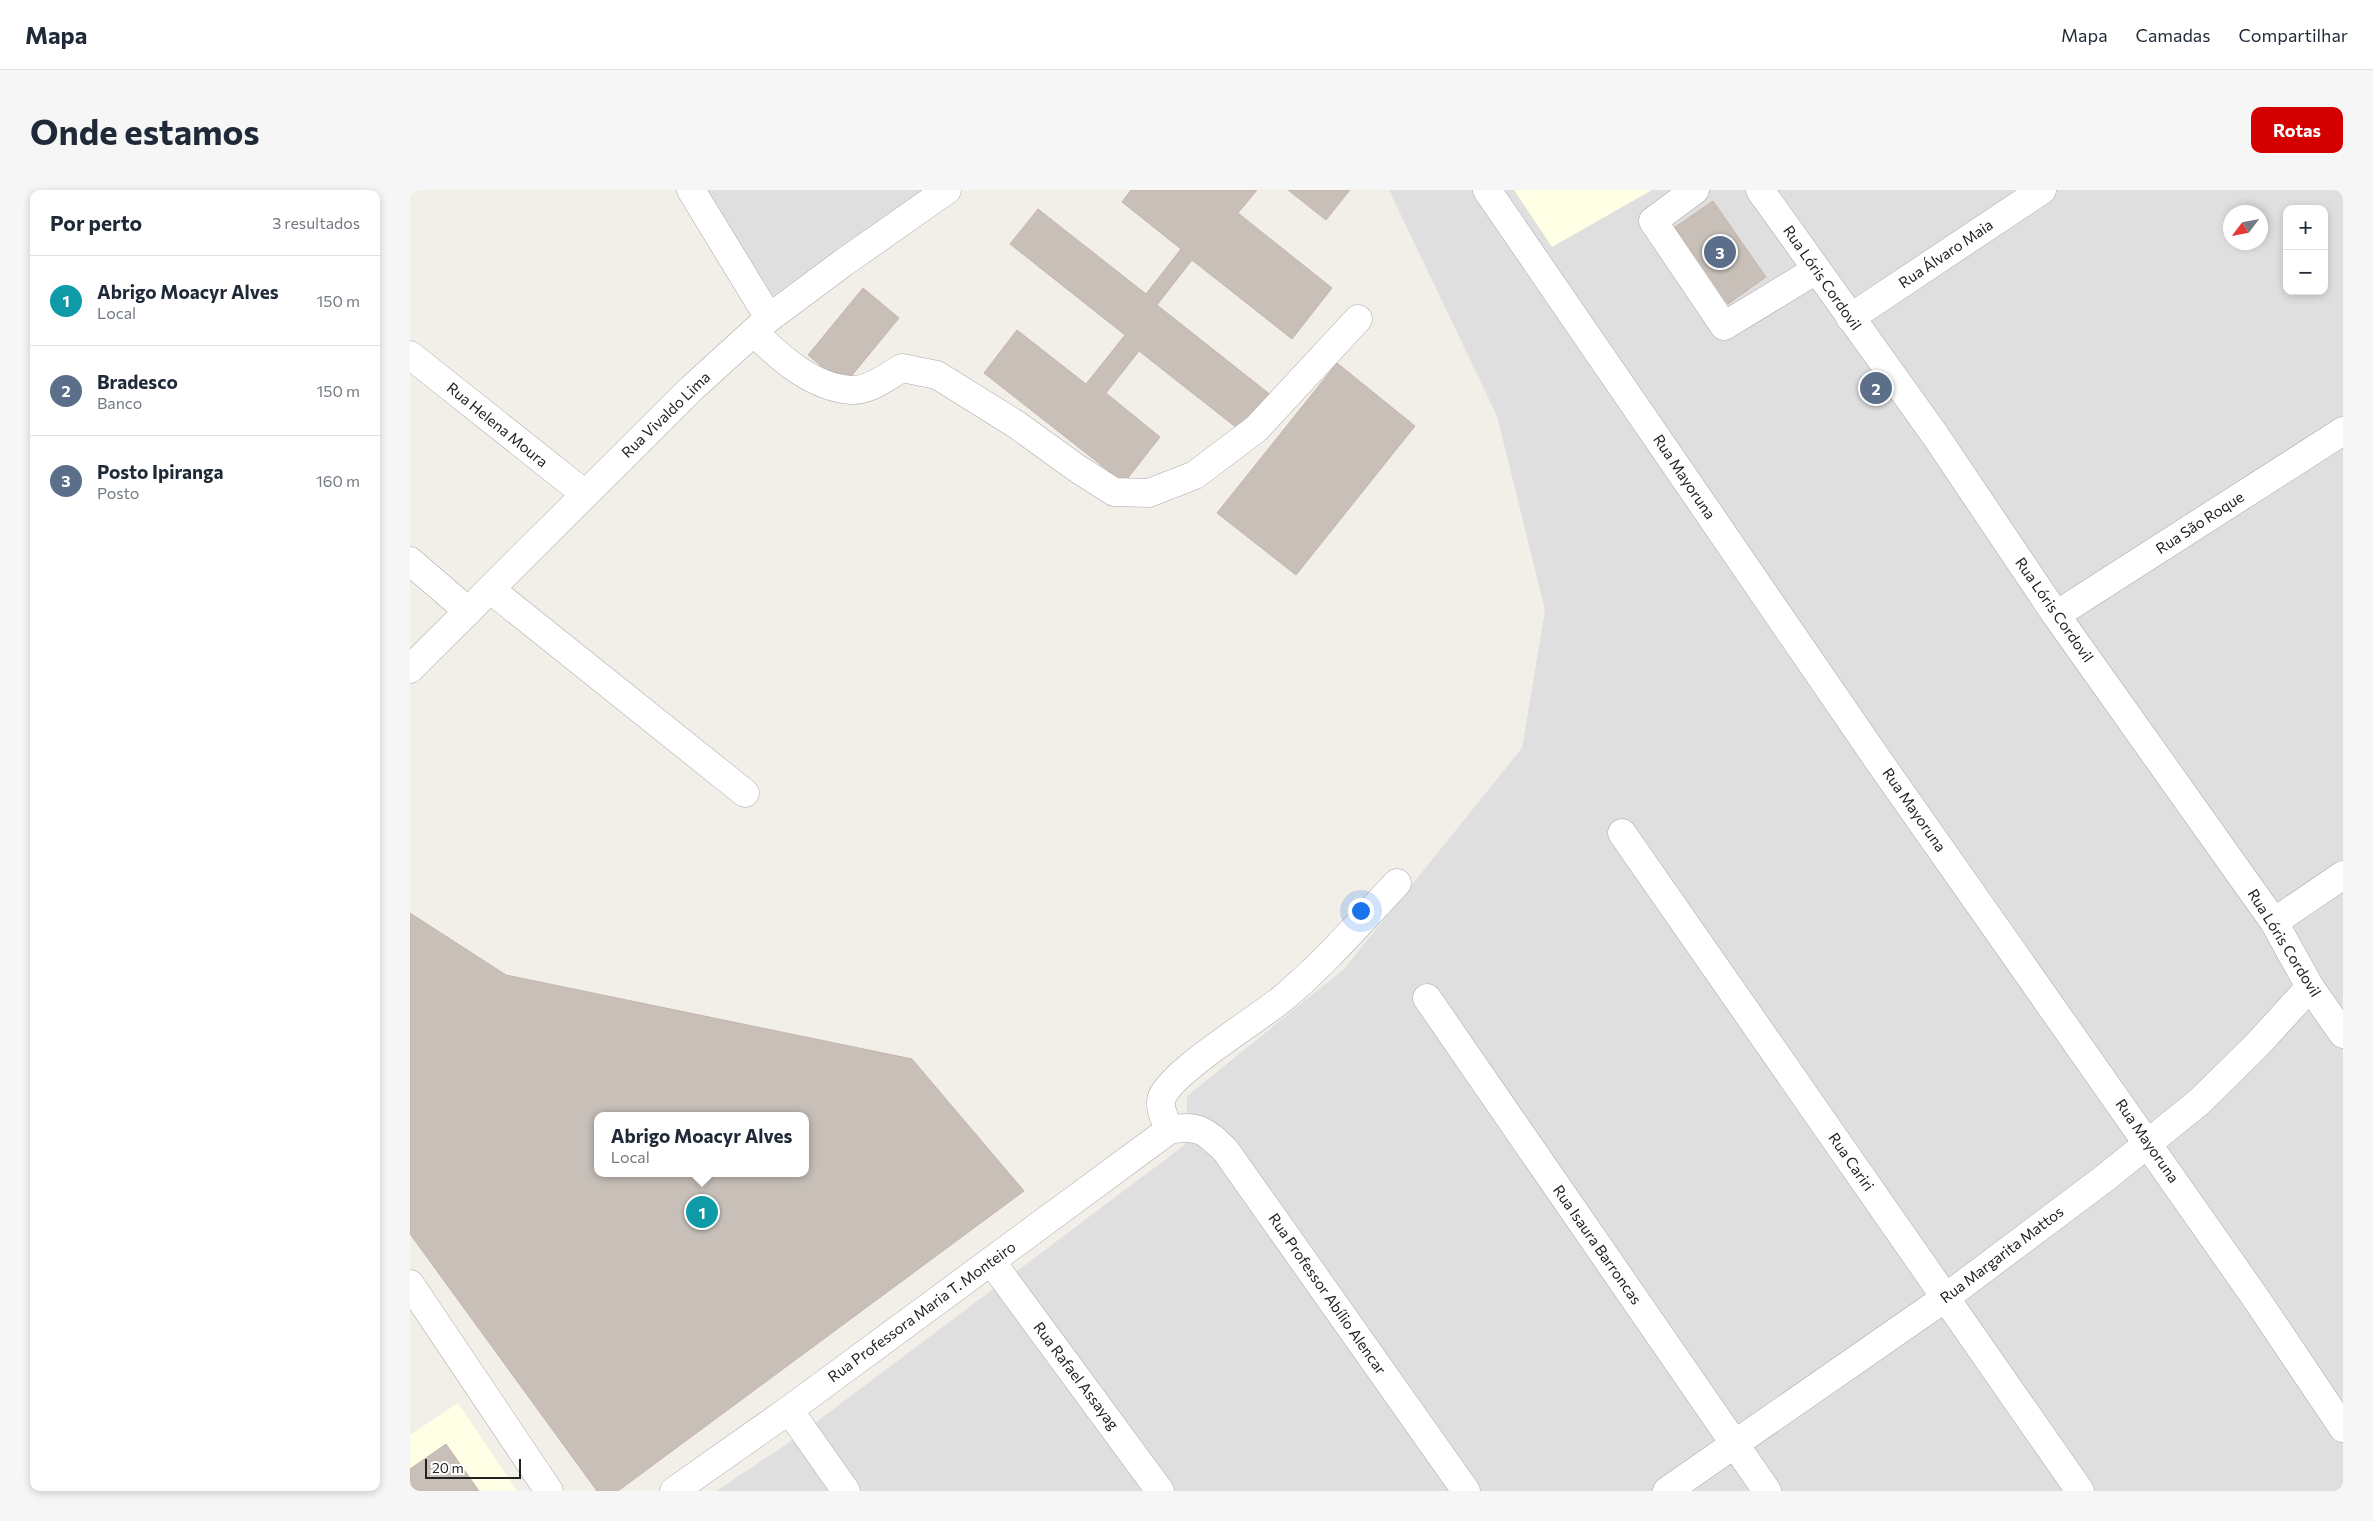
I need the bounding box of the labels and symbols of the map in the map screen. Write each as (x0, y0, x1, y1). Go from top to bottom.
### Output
north arrow (2223, 205, 2268, 250)
street label: Rua Álvaro Maia (1894, 214, 1996, 291)
street label: Rua Lóris Cordovil (1780, 222, 1866, 333)
pin: 3 (1704, 233, 1736, 271)
street label: Rua Vivaldo Lima (617, 367, 713, 461)
pin: 2 (1860, 369, 1892, 407)
street label: Rua Helena Moura (444, 378, 552, 470)
street label: Rua Mayoruna (1650, 431, 1720, 522)
street label: Rua São Roque (2152, 487, 2247, 557)
street label: Rua Lóris Cordovil (2012, 554, 2098, 665)
street label: Rua Mayoruna (1879, 764, 1950, 855)
street label: Rua Lóris Cordovil (2244, 885, 2325, 1000)
your location (1348, 898, 1374, 924)
street label: Rua Mayoruna (2112, 1095, 2183, 1186)
street label: Rua Cariri (1825, 1129, 1878, 1194)
street label: Rua Isaura Barroncas (1550, 1181, 1646, 1308)
pin: 1 (686, 1193, 718, 1231)
street label: Rua Margarita Mattos (1936, 1202, 2067, 1306)
street label: Rua Professor Abílio Alencar (1265, 1209, 1390, 1377)
street label: Rua Professora Maria T. Monteiro (824, 1237, 1019, 1385)
street label: Rua Rafael Assayag (1030, 1318, 1123, 1433)
scale bar (425, 1456, 521, 1479)

